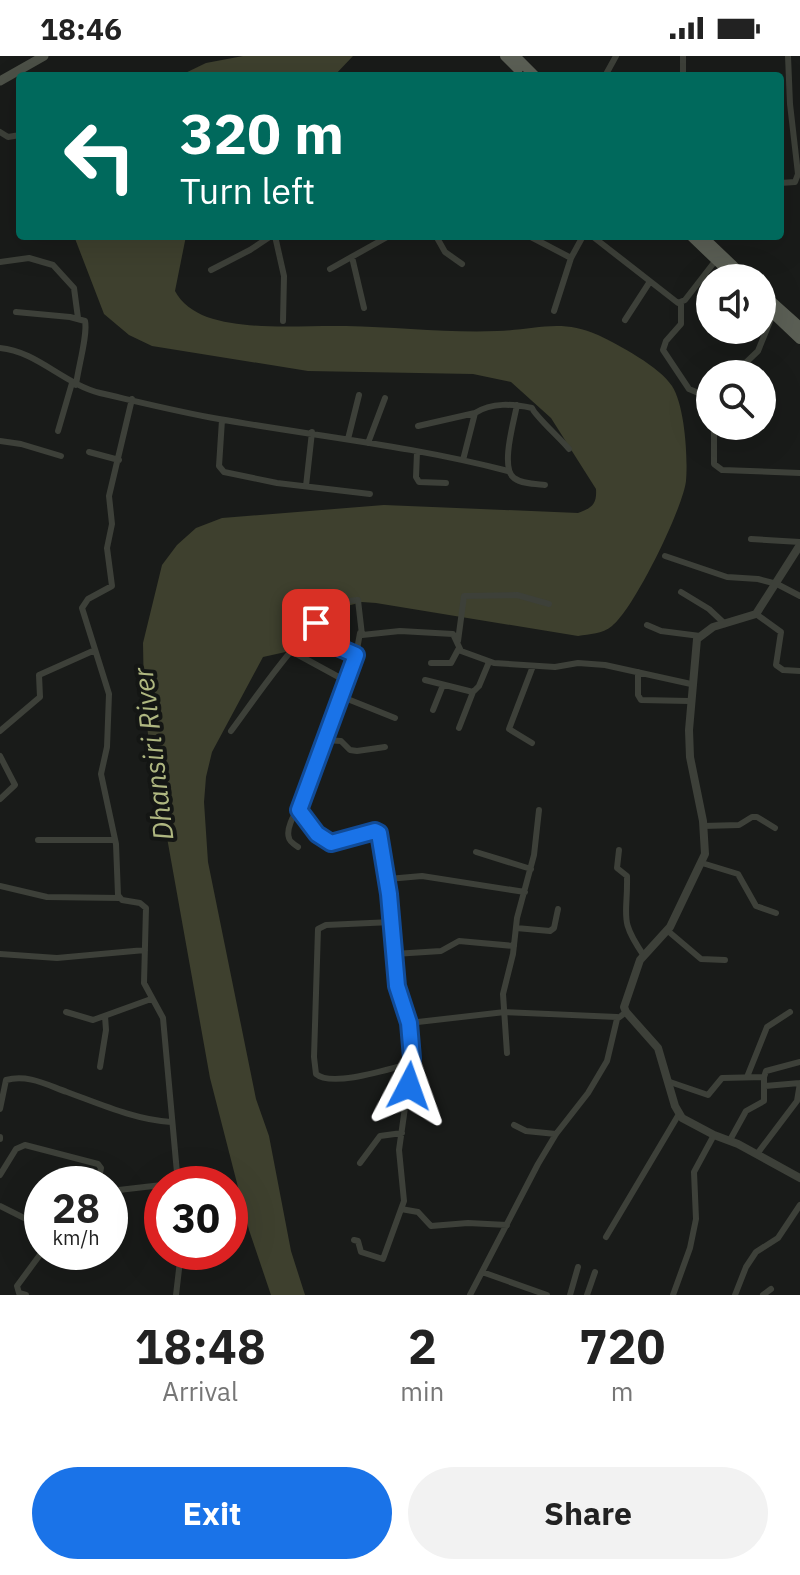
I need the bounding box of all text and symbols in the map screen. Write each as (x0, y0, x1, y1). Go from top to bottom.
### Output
text: 18:46 (40, 9, 122, 48)
text: 320 m (180, 97, 344, 169)
icon: left (48, 104, 152, 208)
text: Turn left (180, 167, 315, 214)
map controls (696, 264, 776, 440)
button: sound (696, 264, 776, 344)
button: search (696, 360, 776, 440)
pin (282, 589, 350, 657)
icon: arrive (294, 601, 338, 645)
water label: Dhansiri River (123, 665, 181, 843)
position arrow (367, 1044, 451, 1128)
speed limit sign: 30 (144, 1166, 248, 1270)
text: 28 (52, 1182, 100, 1234)
text: km/h (52, 1224, 100, 1251)
text: 18:48 (135, 1315, 266, 1377)
text: 2 (408, 1315, 437, 1377)
text: 720 (579, 1315, 665, 1377)
text: Arrival (162, 1374, 238, 1408)
text: min (400, 1374, 444, 1408)
text: m (611, 1374, 633, 1408)
button: Exit (32, 1467, 392, 1559)
button: Share (408, 1467, 768, 1559)

